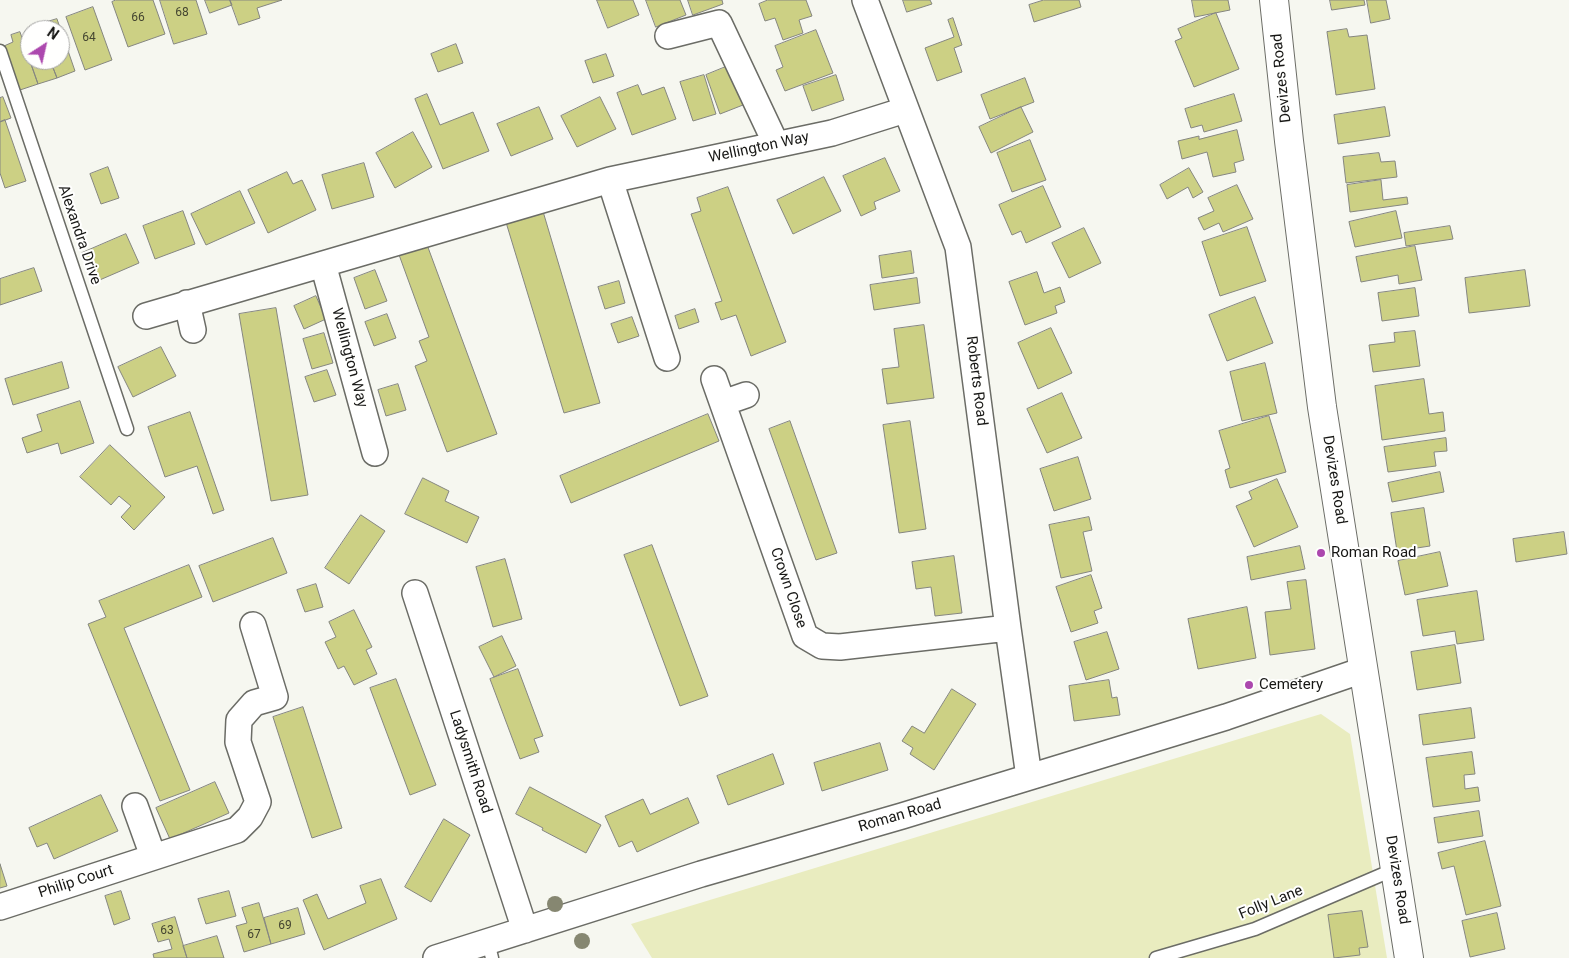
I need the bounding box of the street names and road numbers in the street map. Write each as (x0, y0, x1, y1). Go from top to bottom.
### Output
street label: Devizes Road (1268, 32, 1296, 124)
street label: Wellington Way (707, 129, 811, 167)
street label: Alexandra Drive (54, 183, 104, 287)
street label: Wellington Way (327, 306, 371, 410)
street label: Roberts Road (962, 335, 990, 427)
street label: Devizes Road (1318, 434, 1350, 526)
street label: Crown Close (766, 545, 810, 631)
street label: Ladysmith Road (445, 708, 495, 816)
street label: Roman Road (856, 796, 944, 836)
street label: Devizes Road (1381, 834, 1413, 926)
street label: Philip Court (36, 861, 116, 903)
street label: Folly Lane (1236, 882, 1306, 924)

